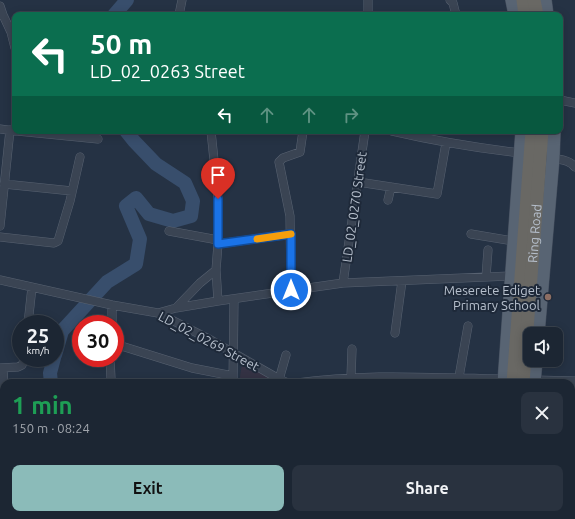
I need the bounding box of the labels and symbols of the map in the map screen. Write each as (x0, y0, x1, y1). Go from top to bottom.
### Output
street label: LD_02_0270 Street (339, 151, 370, 263)
pin (201, 158, 235, 199)
street label: Ring Road (525, 203, 543, 263)
position arrow (270, 269, 312, 311)
place label: Meserete Ediget Primary School (444, 283, 541, 312)
marker: Meserete Ediget Primary School (543, 292, 553, 302)
street label: LD_02_0269 Street (156, 309, 262, 374)
speed limit sign: 30 (72, 315, 124, 367)

